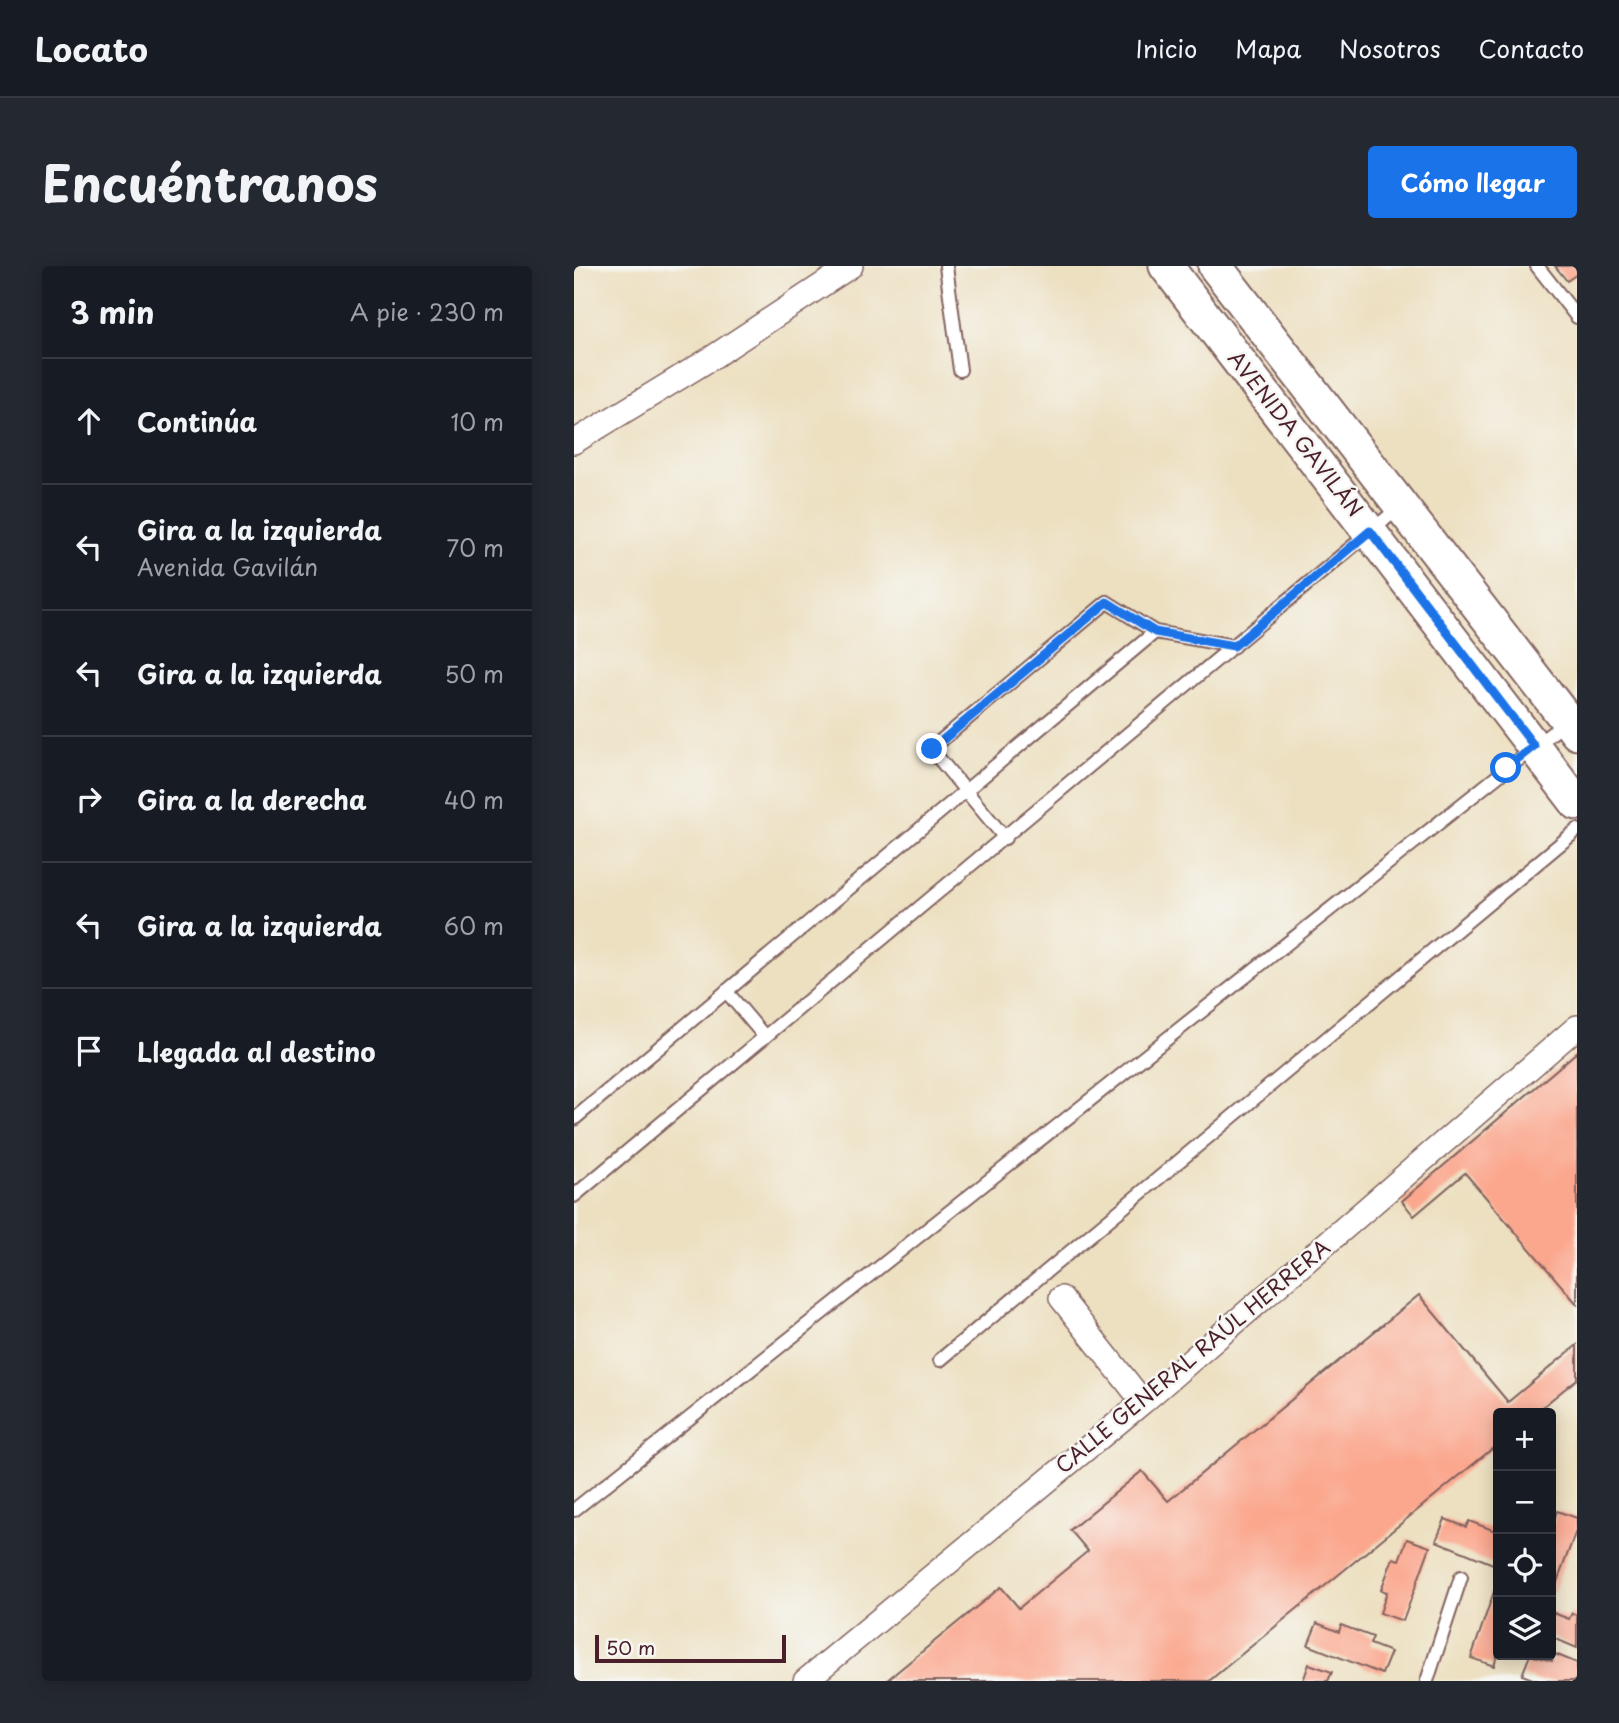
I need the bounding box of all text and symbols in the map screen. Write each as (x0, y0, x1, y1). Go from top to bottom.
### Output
text: Locato (35, 23, 148, 73)
text: Inicio (1136, 30, 1197, 66)
text: Mapa (1235, 30, 1301, 66)
text: Nosotros (1339, 30, 1441, 66)
text: Contacto (1479, 30, 1584, 66)
text: Encuéntranos (42, 145, 378, 219)
button: Cómo llegar (1368, 146, 1577, 218)
text: 3 min (70, 289, 155, 334)
text: A pie · 230 m (350, 294, 504, 329)
street label: AVENIDA GAVILÁN (1221, 343, 1372, 523)
icon: ahead (70, 402, 108, 440)
text: Continúa (137, 402, 257, 441)
text: 10 m (450, 404, 504, 439)
text: Gira a la izquierda (137, 510, 382, 549)
icon: left (70, 528, 108, 566)
text: 70 m (446, 530, 504, 565)
text: Avenida Gavilán (137, 549, 318, 584)
icon: left (70, 654, 108, 692)
text: Gira a la izquierda (137, 654, 382, 693)
text: 50 m (444, 656, 504, 691)
route end (916, 733, 947, 764)
route start (1490, 752, 1521, 783)
icon: right (70, 780, 108, 818)
text: Gira a la derecha (137, 780, 367, 819)
text: 40 m (444, 782, 504, 817)
icon: left (70, 906, 108, 944)
text: Gira a la izquierda (137, 906, 382, 945)
text: 60 m (444, 908, 504, 943)
icon: arrive (70, 1032, 108, 1070)
text: Llegada al destino (137, 1032, 376, 1071)
street label: CALLE GENERAL RAÚL HERRERA (1047, 1231, 1336, 1480)
map controls (1493, 1408, 1556, 1660)
button: + (1493, 1408, 1556, 1471)
button: − (1493, 1471, 1556, 1534)
button: locate (1493, 1534, 1556, 1597)
button: layers (1493, 1597, 1556, 1660)
scale bar (595, 1632, 786, 1664)
text: 50 m (606, 1633, 655, 1661)

